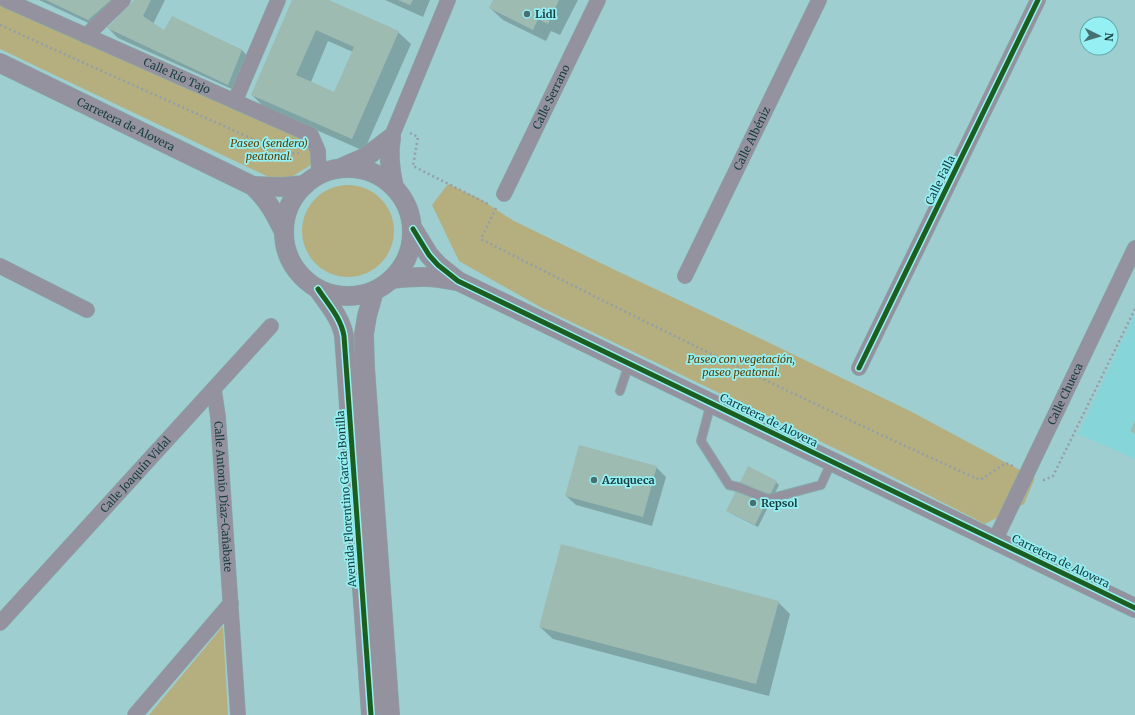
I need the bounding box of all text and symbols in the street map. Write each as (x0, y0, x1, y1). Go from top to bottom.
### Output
place label: Lidl (535, 7, 556, 21)
marker: Lidl (522, 9, 532, 19)
north arrow (1079, 16, 1119, 56)
text: N (1102, 32, 1116, 42)
street label: Calle Río Tajo (141, 55, 213, 97)
street label: Calle Serrano (529, 62, 573, 131)
street label: Carretera de Alovera (75, 94, 177, 154)
street label: Calle Albéniz (730, 104, 773, 173)
park label: Paseo (sendero) peatonal. (230, 136, 308, 163)
street label: Calle Falla (922, 153, 958, 207)
park label: Paseo con vegetación, paseo peatonal. (687, 352, 795, 379)
street label: Calle Chueca (1044, 361, 1086, 427)
street label: Carretera de Alovera (718, 390, 820, 450)
street label: Avenida Florentino García Bonilla (333, 410, 359, 589)
street label: Calle Antonio Díaz-Cañabate (211, 421, 235, 573)
street label: Calle Joaquín Vidal (97, 433, 174, 516)
place label: Azuqueca (601, 473, 655, 487)
marker: Azuqueca (589, 475, 599, 485)
place label: Repsol (761, 496, 798, 510)
marker: Repsol (748, 498, 758, 508)
street label: Carretera de Alovera (1010, 531, 1112, 591)

